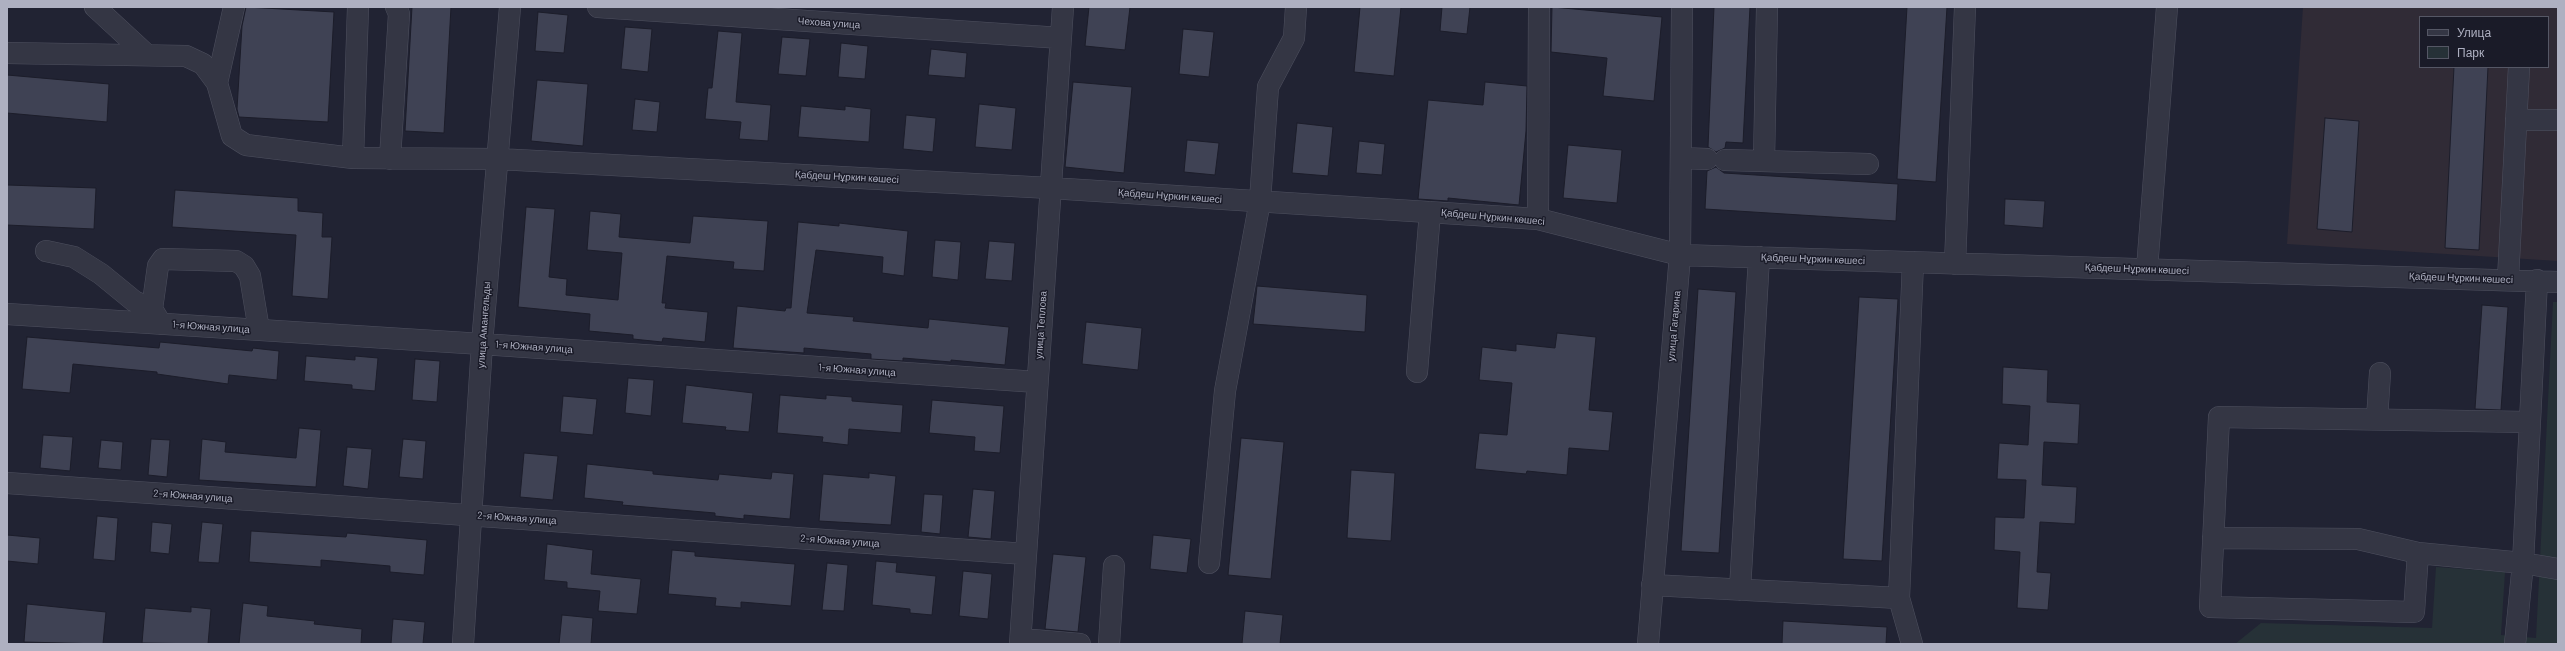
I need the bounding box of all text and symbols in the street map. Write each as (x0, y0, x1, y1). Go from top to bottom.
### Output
street label: Чехова улица (797, 15, 861, 31)
legend (2419, 16, 2549, 68)
text: Улица (2457, 25, 2491, 39)
text: Парк (2457, 45, 2484, 59)
street label: Қабдеш Нұркин көшесі (795, 168, 899, 186)
street label: Қабдеш Нұркин көшесі (1118, 186, 1222, 206)
street label: Қабдеш Нұркин көшесі (1441, 206, 1545, 228)
street label: Қабдеш Нұркин көшесі (1761, 251, 1865, 267)
street label: Қабдеш Нұркин көшесі (2085, 261, 2189, 277)
street label: Қабдеш Нұркин көшесі (2409, 270, 2513, 286)
street label: улица Амангельды (475, 281, 493, 369)
street label: улица Гагарина (1665, 290, 1683, 362)
street label: улица Теплова (1033, 291, 1049, 359)
street label: 1-я Южная улица (172, 318, 250, 336)
street label: 1-я Южная улица (495, 338, 573, 356)
street label: 1-я Южная улица (818, 361, 896, 379)
street label: 2-я Южная улица (153, 487, 233, 505)
street label: 2-я Южная улица (477, 509, 557, 527)
street label: 2-я Южная улица (800, 532, 880, 550)

